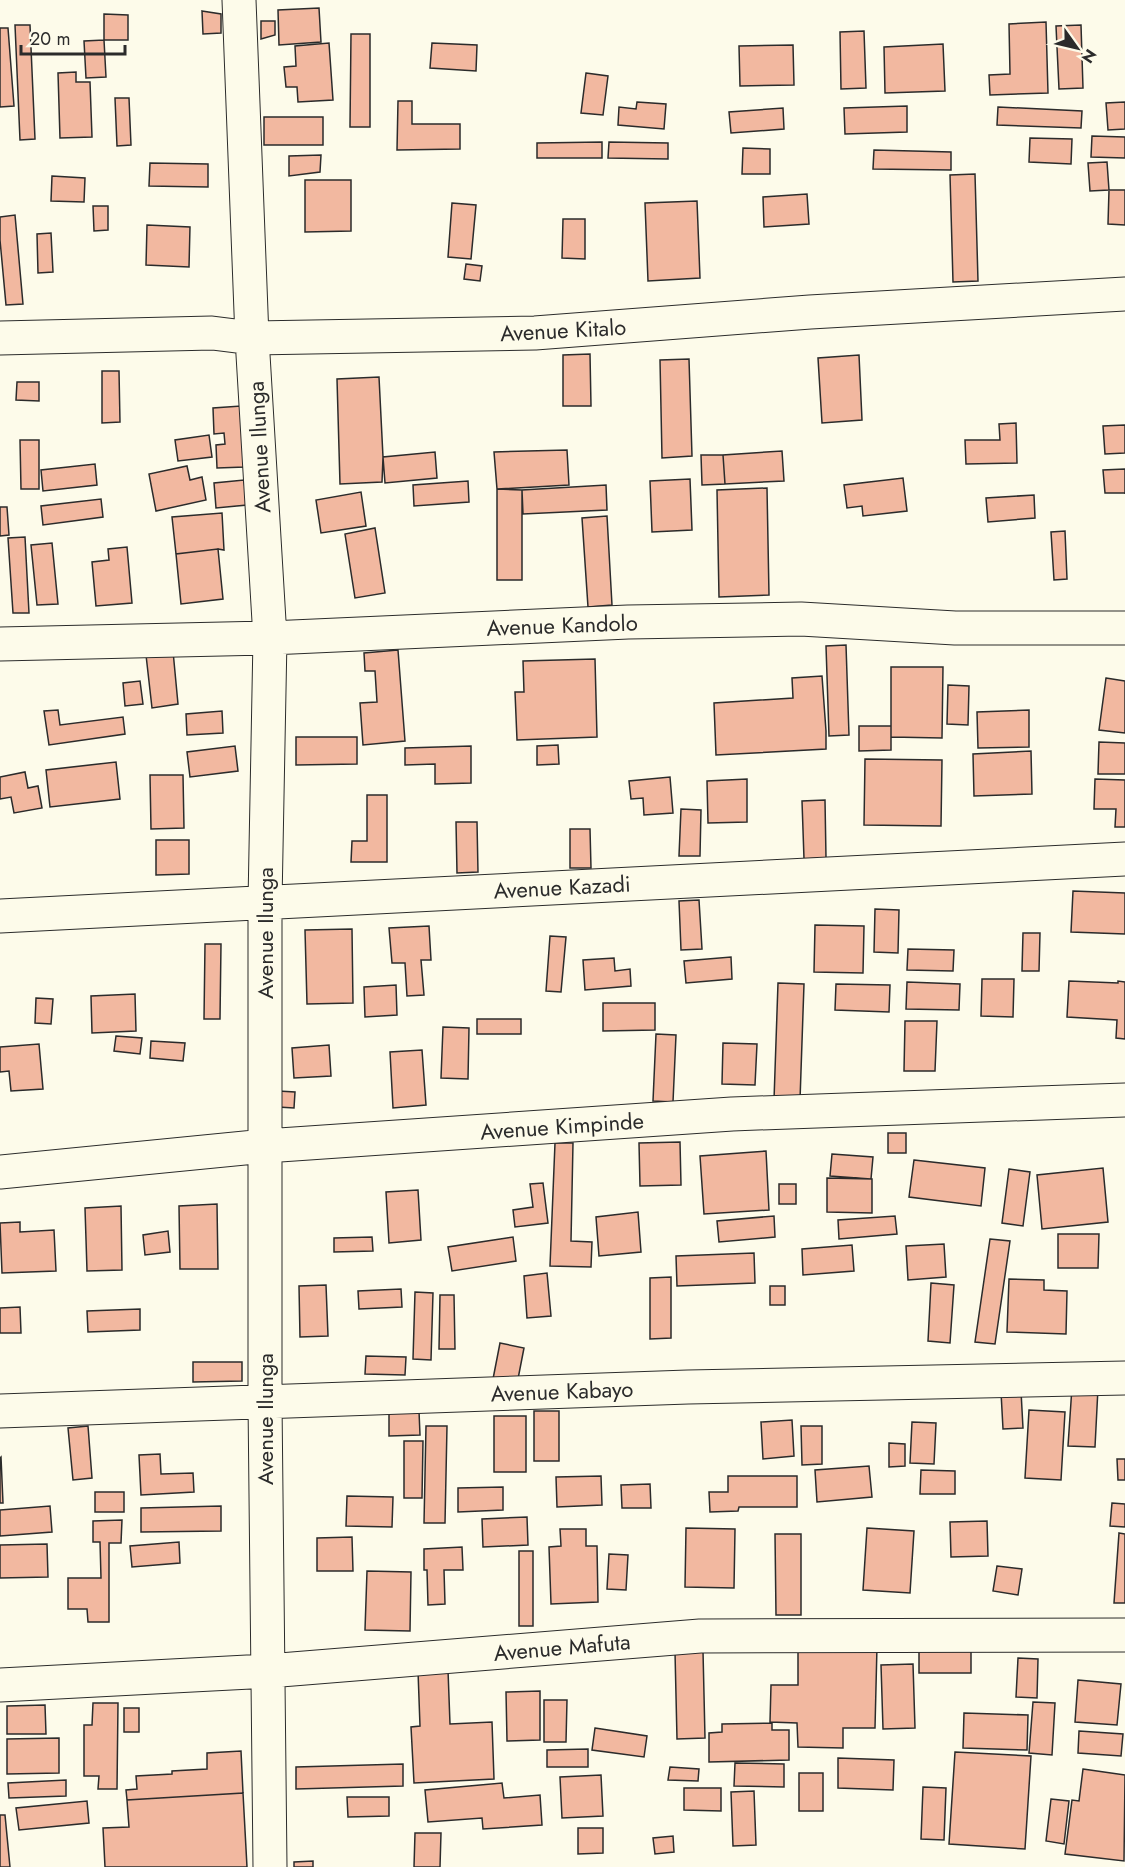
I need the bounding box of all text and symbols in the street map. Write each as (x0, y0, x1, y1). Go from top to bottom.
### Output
scale bar (21, 18, 124, 56)
north arrow (1047, 18, 1107, 78)
text: 20 m (30, 26, 70, 52)
text: N (1076, 44, 1102, 68)
street label: Avenue Kitalo (499, 311, 627, 349)
street label: Avenue Ilunga (240, 380, 278, 514)
street label: Avenue Kandolo (486, 606, 638, 644)
street label: Avenue Ilunga (249, 867, 281, 999)
street label: Avenue Kazadi (493, 867, 631, 907)
street label: Avenue Kimpinde (479, 1104, 645, 1148)
street label: Avenue Ilunga (249, 1353, 281, 1485)
street label: Avenue Kabayo (490, 1373, 634, 1409)
street label: Avenue Mafuta (492, 1625, 632, 1669)

